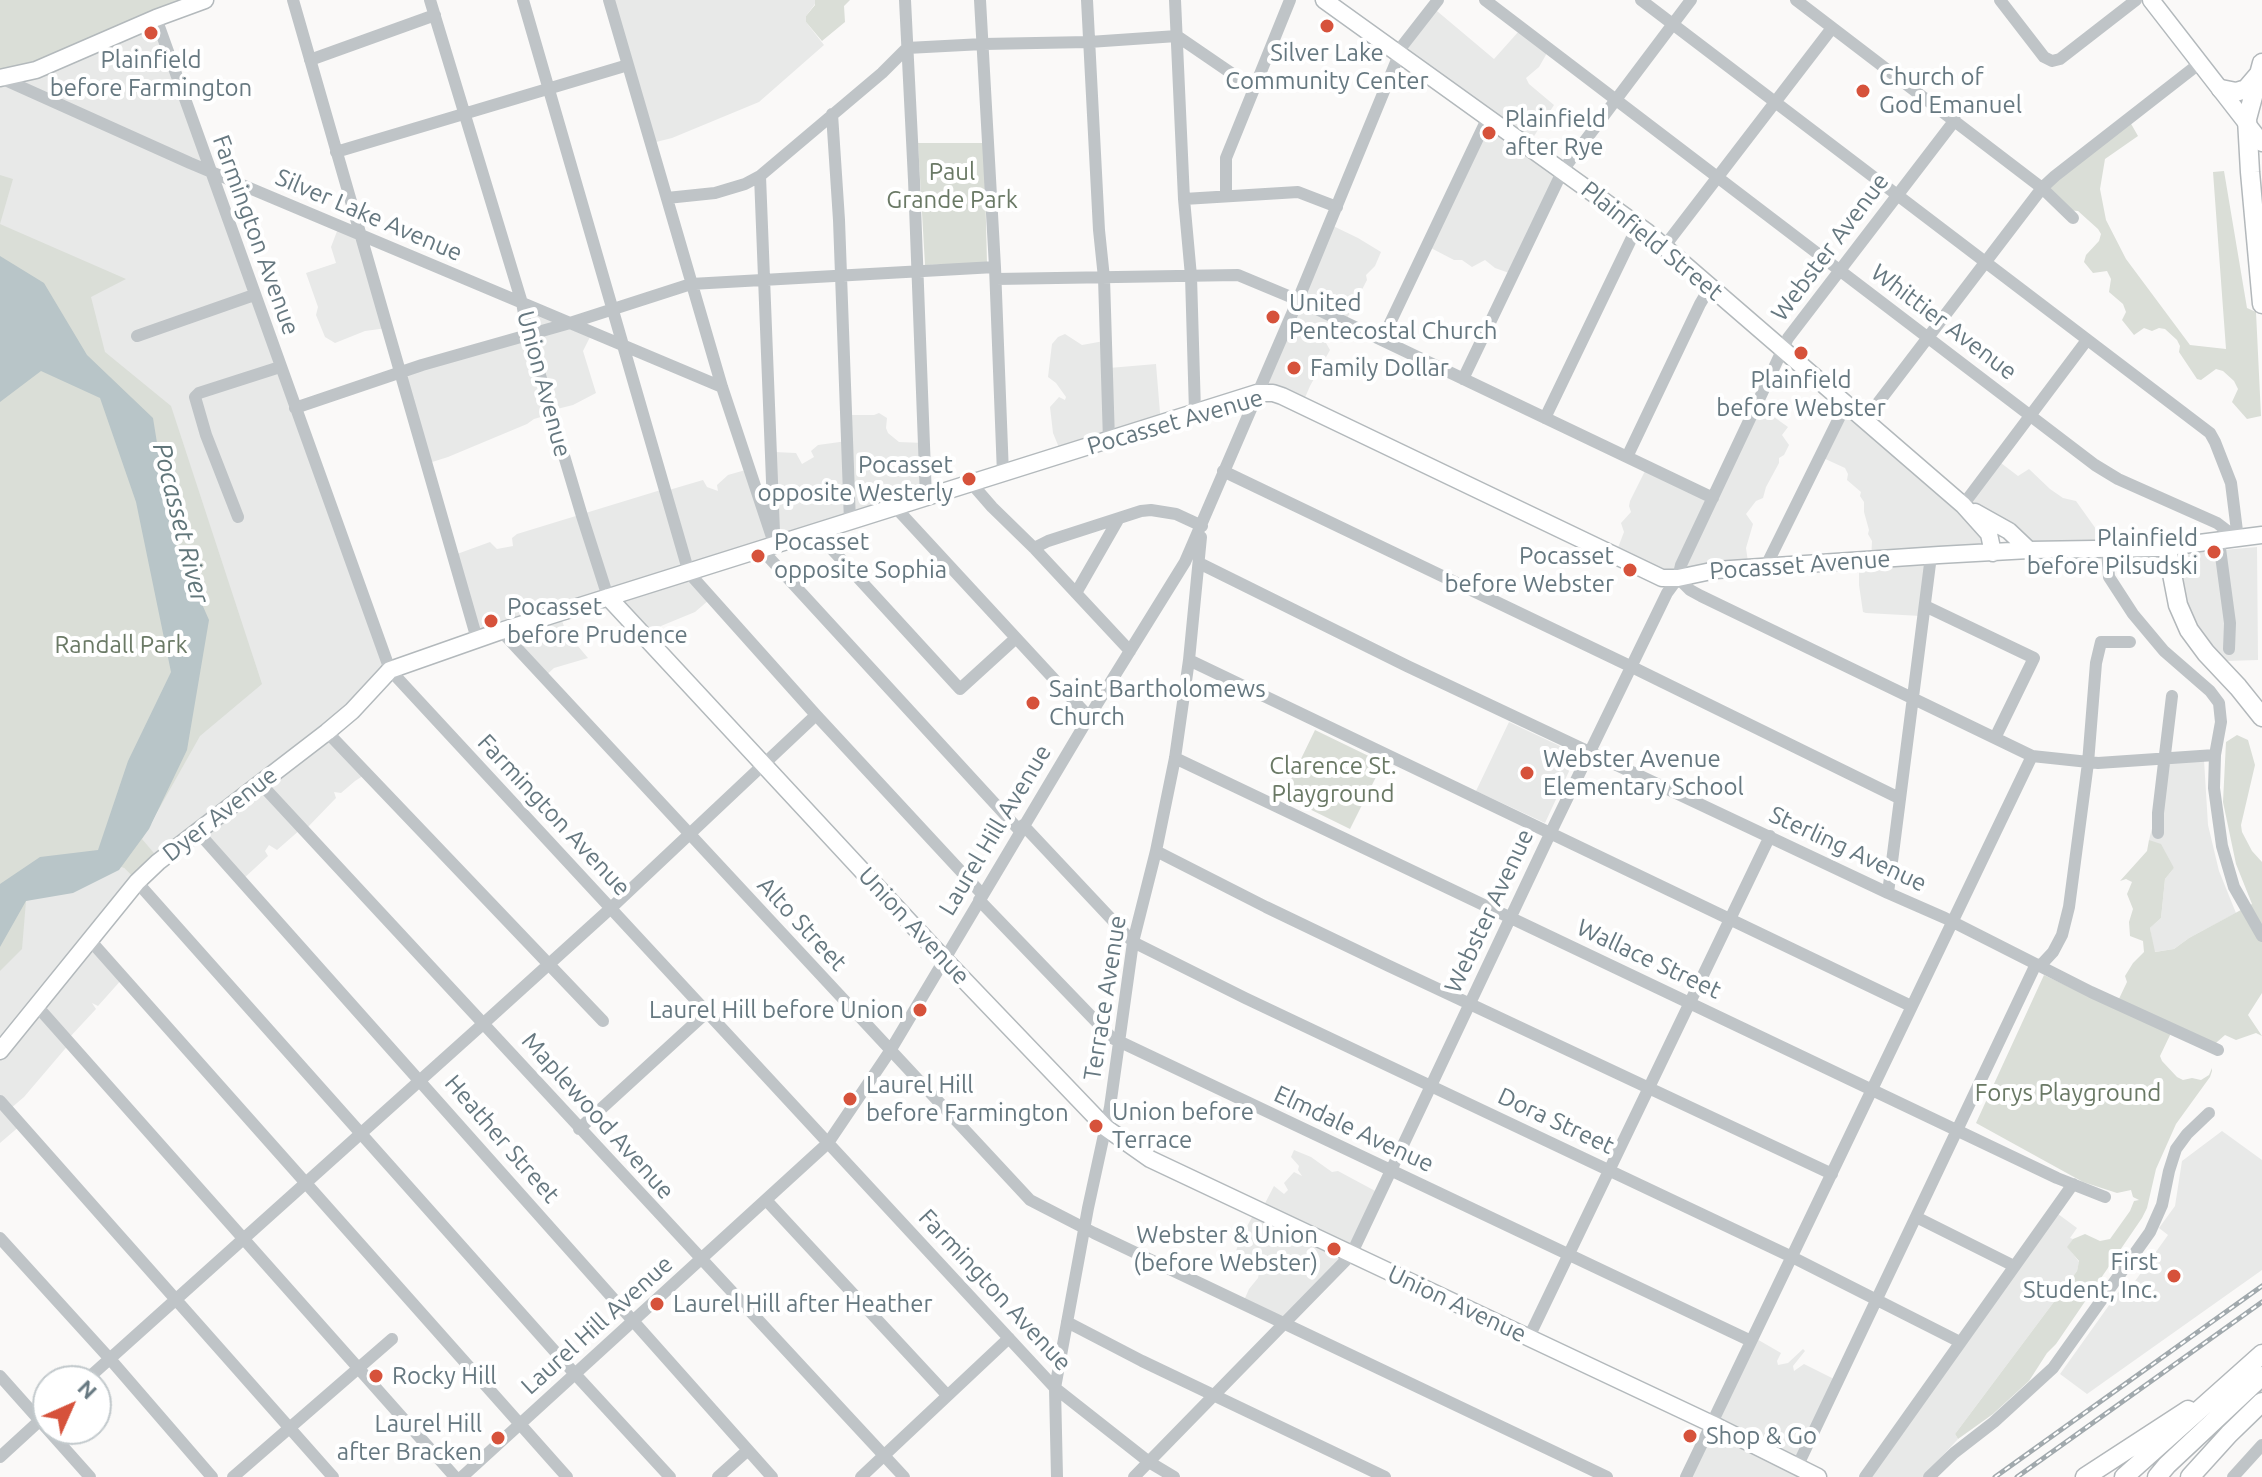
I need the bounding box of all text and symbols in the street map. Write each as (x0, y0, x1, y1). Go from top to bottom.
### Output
marker: Silver Lake Community Center (1318, 17, 1336, 35)
marker: Plainfield before Farmington (142, 24, 160, 42)
place label: Silver Lake Community Center (1225, 39, 1429, 95)
place label: Plainfield before Farmington (50, 46, 252, 102)
place label: Church of God Emanuel (1879, 63, 2022, 119)
marker: Church of God Emanuel (1854, 82, 1872, 100)
place label: Plainfield after Rye (1505, 105, 1606, 161)
marker: Plainfield after Rye (1480, 124, 1498, 142)
street label: Farmington Avenue (206, 131, 306, 339)
park label: Paul Grande Park (886, 158, 1018, 214)
street label: Silver Lake Avenue (271, 163, 467, 267)
street label: Webster Avenue (1765, 167, 1895, 327)
street label: Plainfield Street (1575, 175, 1729, 307)
street label: Whittier Avenue (1865, 258, 2023, 386)
place label: United Pentecostal Church (1289, 289, 1498, 345)
street label: Union Avenue (511, 308, 577, 460)
marker: United Pentecostal Church (1264, 308, 1282, 326)
marker: Plainfield before Webster (1792, 344, 1810, 362)
place label: Family Dollar (1310, 354, 1449, 382)
marker: Family Dollar (1285, 359, 1303, 377)
place label: Plainfield before Webster (1716, 366, 1886, 422)
street label: Pocasset Avenue (1084, 383, 1266, 461)
water label: Pocasset River (146, 440, 216, 606)
place label: Pocasset opposite Westerly (757, 451, 953, 507)
marker: Pocasset opposite Westerly (960, 470, 978, 488)
place label: Plainfield before Pilsudski (2027, 524, 2198, 580)
place label: Pocasset opposite Sophia (774, 528, 947, 584)
place label: Pocasset before Webster (1444, 542, 1614, 598)
marker: Plainfield before Pilsudski (2205, 543, 2223, 561)
street label: Pocasset Avenue (1709, 544, 1891, 586)
marker: Pocasset opposite Sophia (749, 547, 767, 565)
marker: Pocasset before Webster (1621, 561, 1639, 579)
place label: Pocasset before Prudence (507, 593, 688, 649)
marker: Pocasset before Prudence (482, 612, 500, 630)
park label: Randall Park (54, 631, 188, 659)
place label: Saint Bartholomews Church (1049, 675, 1266, 731)
marker: Saint Bartholomews Church (1024, 694, 1042, 712)
street label: Farmington Avenue (472, 728, 636, 902)
street label: Laurel Hill Avenue (933, 739, 1057, 921)
place label: Webster Avenue Elementary School (1543, 745, 1744, 801)
park label: Clarence St. Playground (1269, 752, 1397, 808)
street label: Dyer Avenue (157, 760, 283, 868)
marker: Webster Avenue Elementary School (1518, 764, 1536, 782)
street label: Sterling Avenue (1765, 800, 1931, 898)
street label: Webster Avenue (1438, 824, 1540, 998)
street label: Union Avenue (852, 861, 976, 991)
street label: Alto Street (751, 871, 853, 977)
street label: Terrace Avenue (1078, 913, 1132, 1083)
street label: Wallace Street (1572, 913, 1726, 1005)
place label: Laurel Hill before Union (649, 996, 904, 1024)
marker: Laurel Hill before Union (911, 1001, 929, 1019)
street label: Maplewood Avenue (516, 1027, 680, 1205)
street label: Heather Street (439, 1069, 565, 1209)
place label: Laurel Hill before Farmington (866, 1071, 1069, 1127)
street label: Elmdale Avenue (1270, 1079, 1438, 1179)
park label: Forys Playground (1975, 1079, 2161, 1107)
street label: Dora Street (1493, 1082, 1619, 1160)
marker: Laurel Hill before Farmington (841, 1090, 859, 1108)
place label: Union before Terrace (1112, 1098, 1254, 1154)
marker: Union before Terrace (1087, 1117, 1105, 1135)
street label: Farmington Avenue (913, 1203, 1077, 1377)
place label: Webster & Union (before Webster) (1133, 1221, 1318, 1277)
marker: Webster & Union (before Webster) (1325, 1240, 1343, 1258)
place label: First Student, Inc. (2023, 1248, 2158, 1304)
street label: Laurel Hill Avenue (515, 1249, 679, 1401)
street label: Union Avenue (1383, 1259, 1531, 1349)
marker: First Student, Inc. (2165, 1267, 2183, 1285)
place label: Laurel Hill after Heather (673, 1290, 933, 1318)
marker: Laurel Hill after Heather (648, 1295, 666, 1313)
place label: Rocky Hill (392, 1362, 496, 1390)
north arrow (32, 1365, 112, 1445)
marker: Rocky Hill (367, 1367, 385, 1385)
text: N (73, 1374, 103, 1404)
place label: Laurel Hill after Bracken (337, 1410, 482, 1466)
place label: Shop & Go (1706, 1422, 1817, 1450)
marker: Shop & Go (1681, 1427, 1699, 1445)
marker: Laurel Hill after Bracken (489, 1429, 507, 1447)

